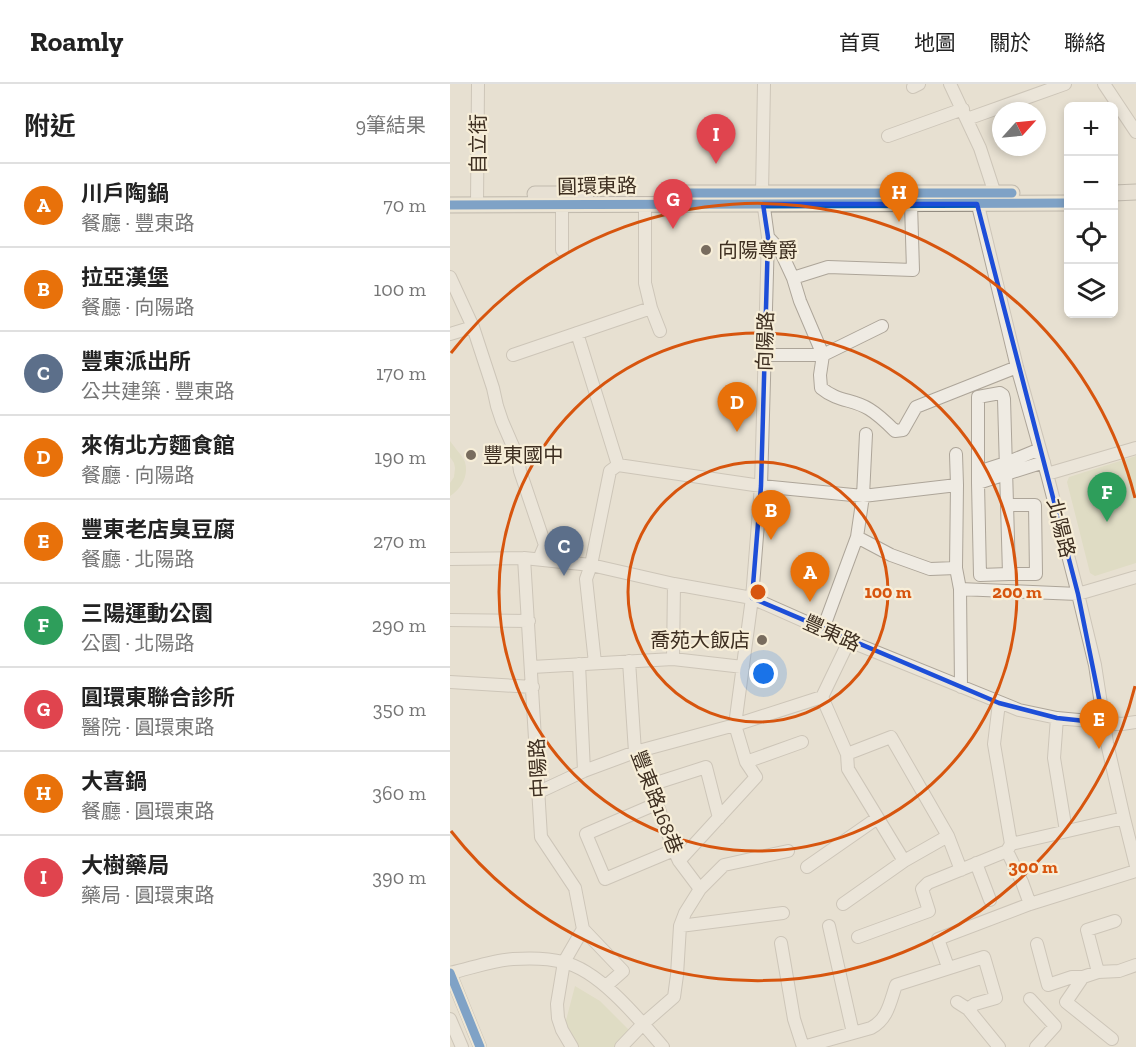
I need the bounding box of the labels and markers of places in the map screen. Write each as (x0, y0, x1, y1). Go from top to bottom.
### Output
pin: I (696, 115, 736, 164)
pin: H (880, 172, 918, 222)
pin: G (654, 180, 692, 229)
place label: 向陽尊爵 (718, 238, 798, 262)
marker: 向陽尊爵 (699, 243, 713, 257)
pin: D (718, 382, 756, 432)
place label: 豐東國中 (483, 443, 563, 467)
marker: 豐東國中 (464, 448, 478, 462)
pin: F (1088, 472, 1126, 522)
pin: B (752, 490, 790, 540)
pin: C (544, 526, 584, 576)
pin: A (790, 552, 830, 602)
centre of rings (748, 582, 768, 602)
place label: 喬苑大飯店 (650, 628, 750, 652)
marker: 喬苑大飯店 (755, 633, 769, 647)
pin: E (1080, 700, 1118, 749)

